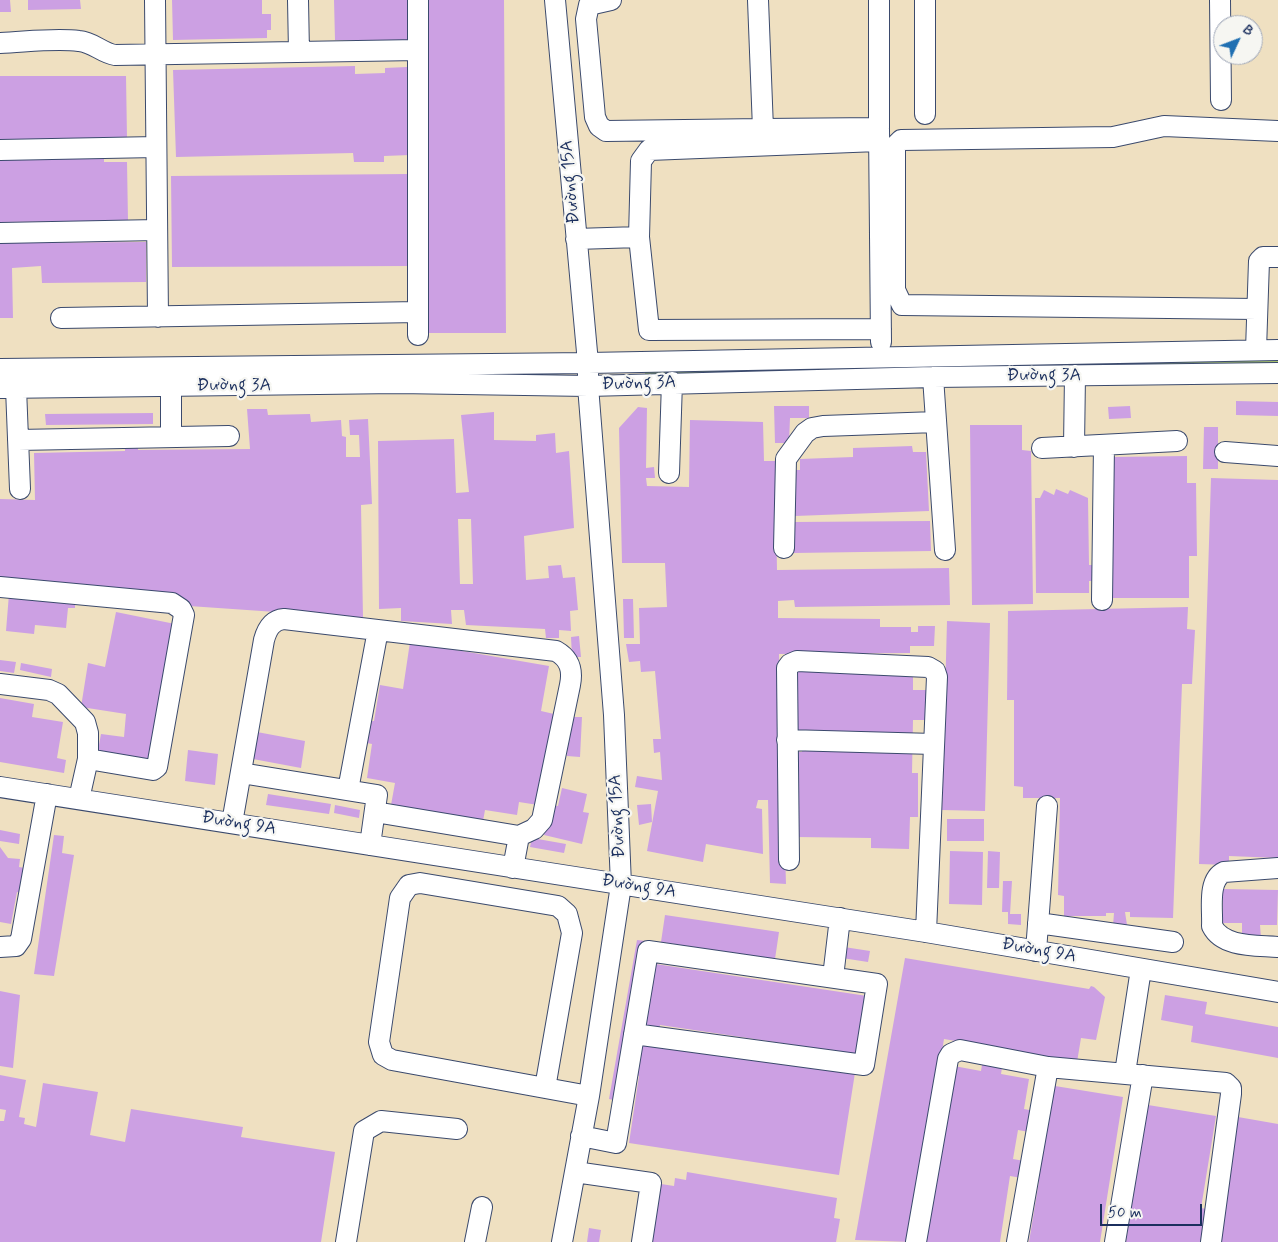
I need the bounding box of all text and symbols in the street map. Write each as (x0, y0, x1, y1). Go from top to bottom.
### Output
north arrow (1213, 15, 1263, 65)
text: B (1239, 21, 1258, 40)
street label: Đường 15A (557, 139, 585, 225)
street label: Đường 3A (1007, 365, 1081, 387)
street label: Đường 3A (601, 372, 677, 396)
street label: Đường 3A (197, 375, 271, 397)
street label: Đường 15A (605, 774, 631, 858)
street label: Đường 9A (200, 807, 278, 841)
street label: Đường 9A (600, 870, 678, 904)
street label: Đường 9A (1000, 934, 1078, 968)
scale bar (1103, 1194, 1206, 1226)
text: 50 m (1108, 1203, 1142, 1223)

